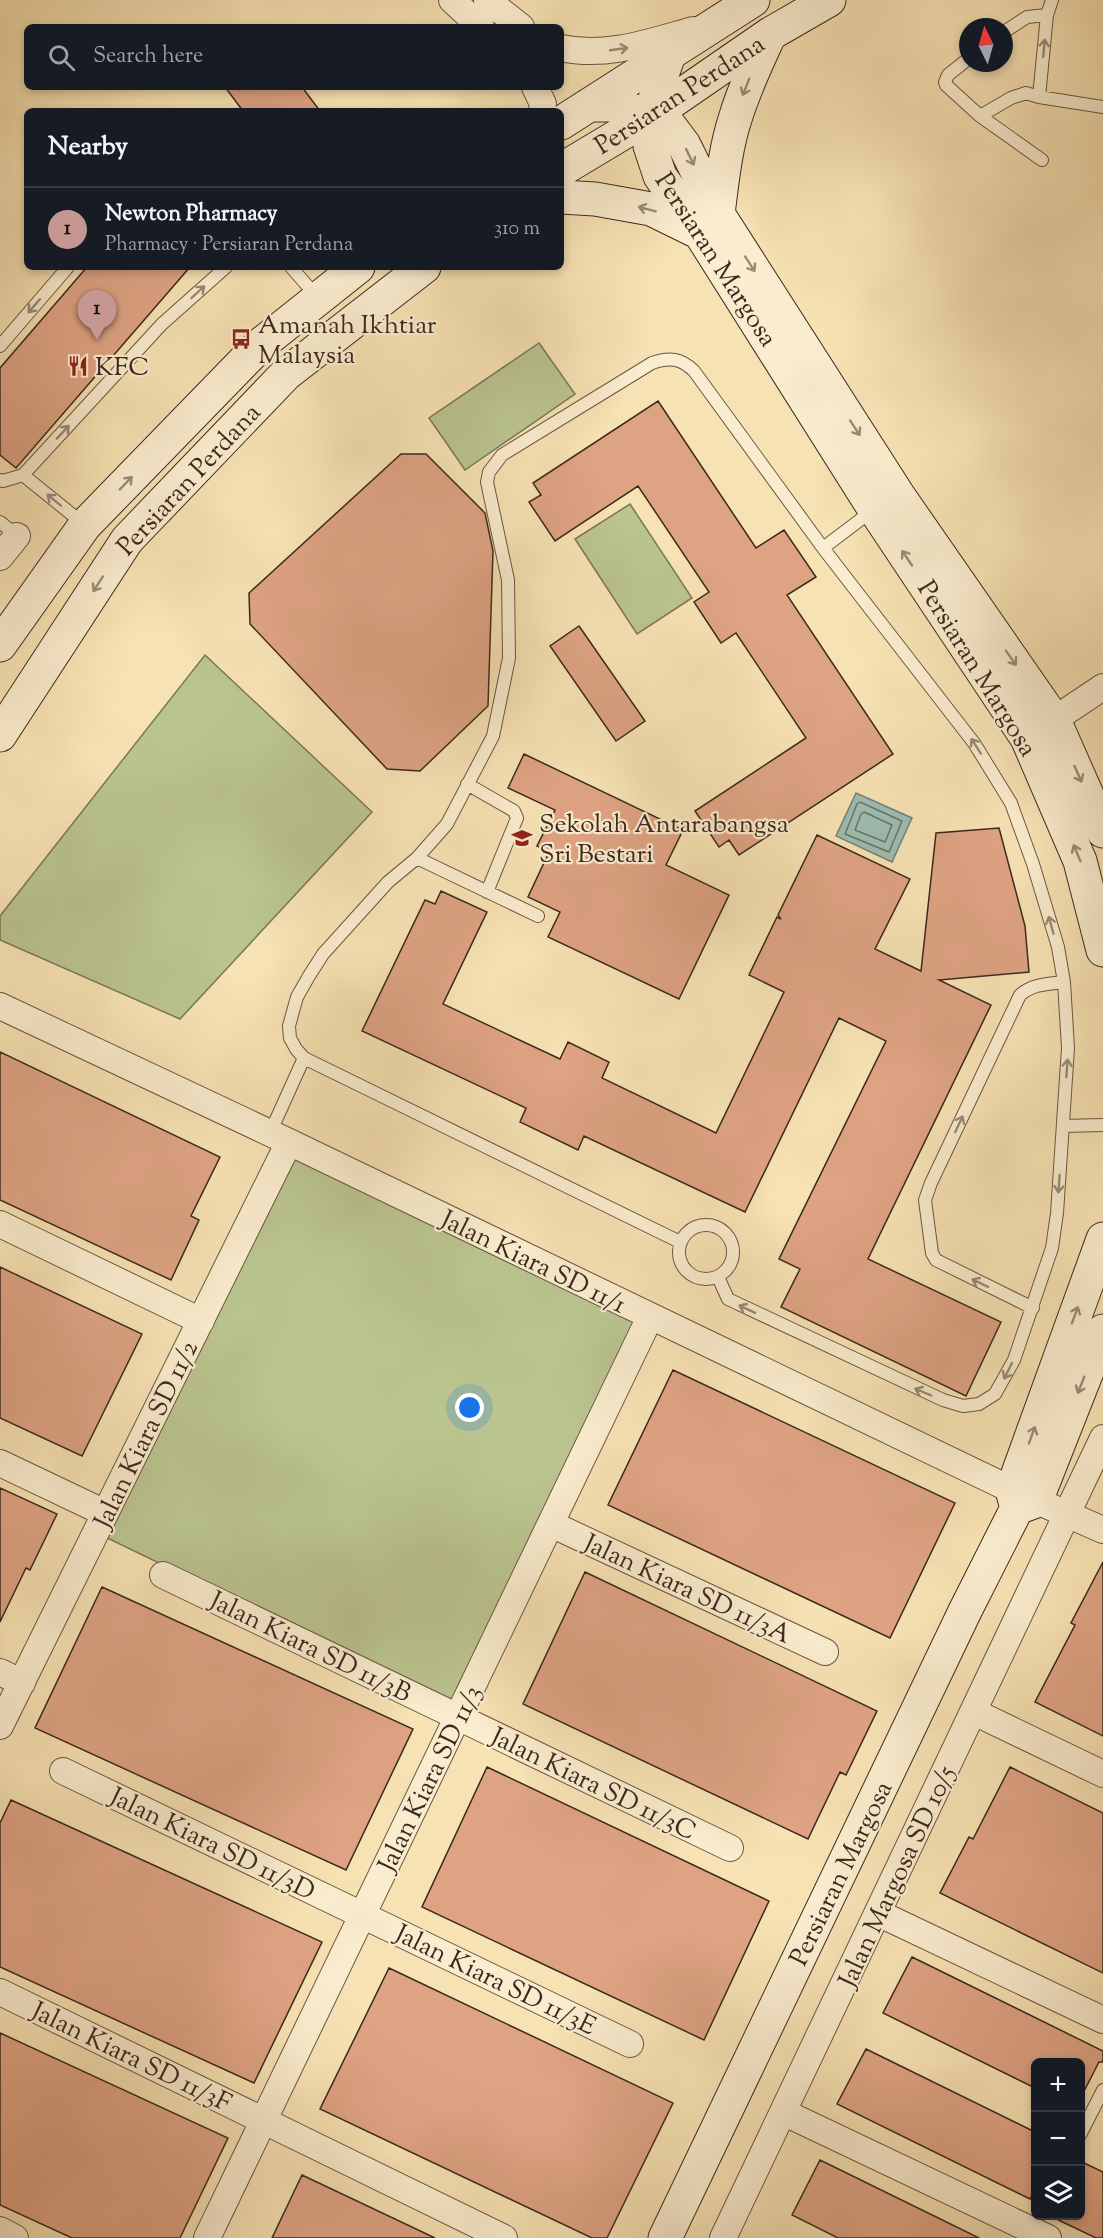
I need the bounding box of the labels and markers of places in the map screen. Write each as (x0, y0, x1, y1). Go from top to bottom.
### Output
pin: 1 (78, 290, 116, 340)
place label: Amanah Ikhtiar Malaysia (258, 308, 437, 375)
bus stop icon: Amanah Ikhtiar Malaysia (229, 327, 253, 351)
place label: KFC (95, 350, 149, 387)
restaurant icon: KFC (66, 354, 90, 378)
place label: Sekolah Antarabangsa Sri Bestari (539, 807, 789, 874)
school or university icon: Sekolah Antarabangsa Sri Bestari (510, 826, 534, 850)

